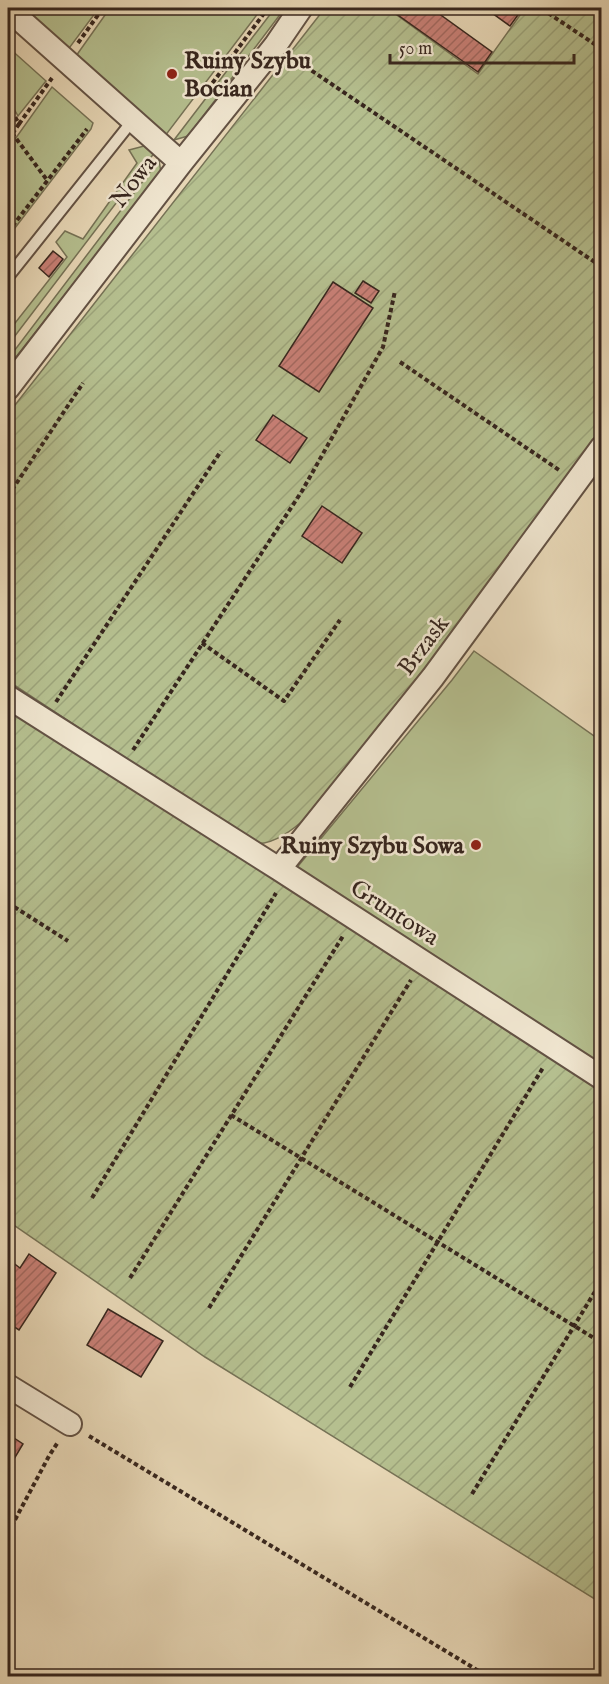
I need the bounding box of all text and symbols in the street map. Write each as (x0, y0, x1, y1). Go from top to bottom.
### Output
scale bar (390, 27, 574, 65)
text: 50 m (399, 38, 432, 61)
place label: Ruiny Szybu Bocian (184, 46, 312, 105)
marker: Ruiny Szybu Bocian (165, 67, 179, 81)
street label: Nowa (104, 149, 165, 215)
street label: Brzask (392, 610, 457, 682)
place label: Ruiny Szybu Sowa (281, 831, 465, 862)
marker: Ruiny Szybu Sowa (469, 838, 483, 852)
street label: Gruntowa (344, 873, 445, 954)

